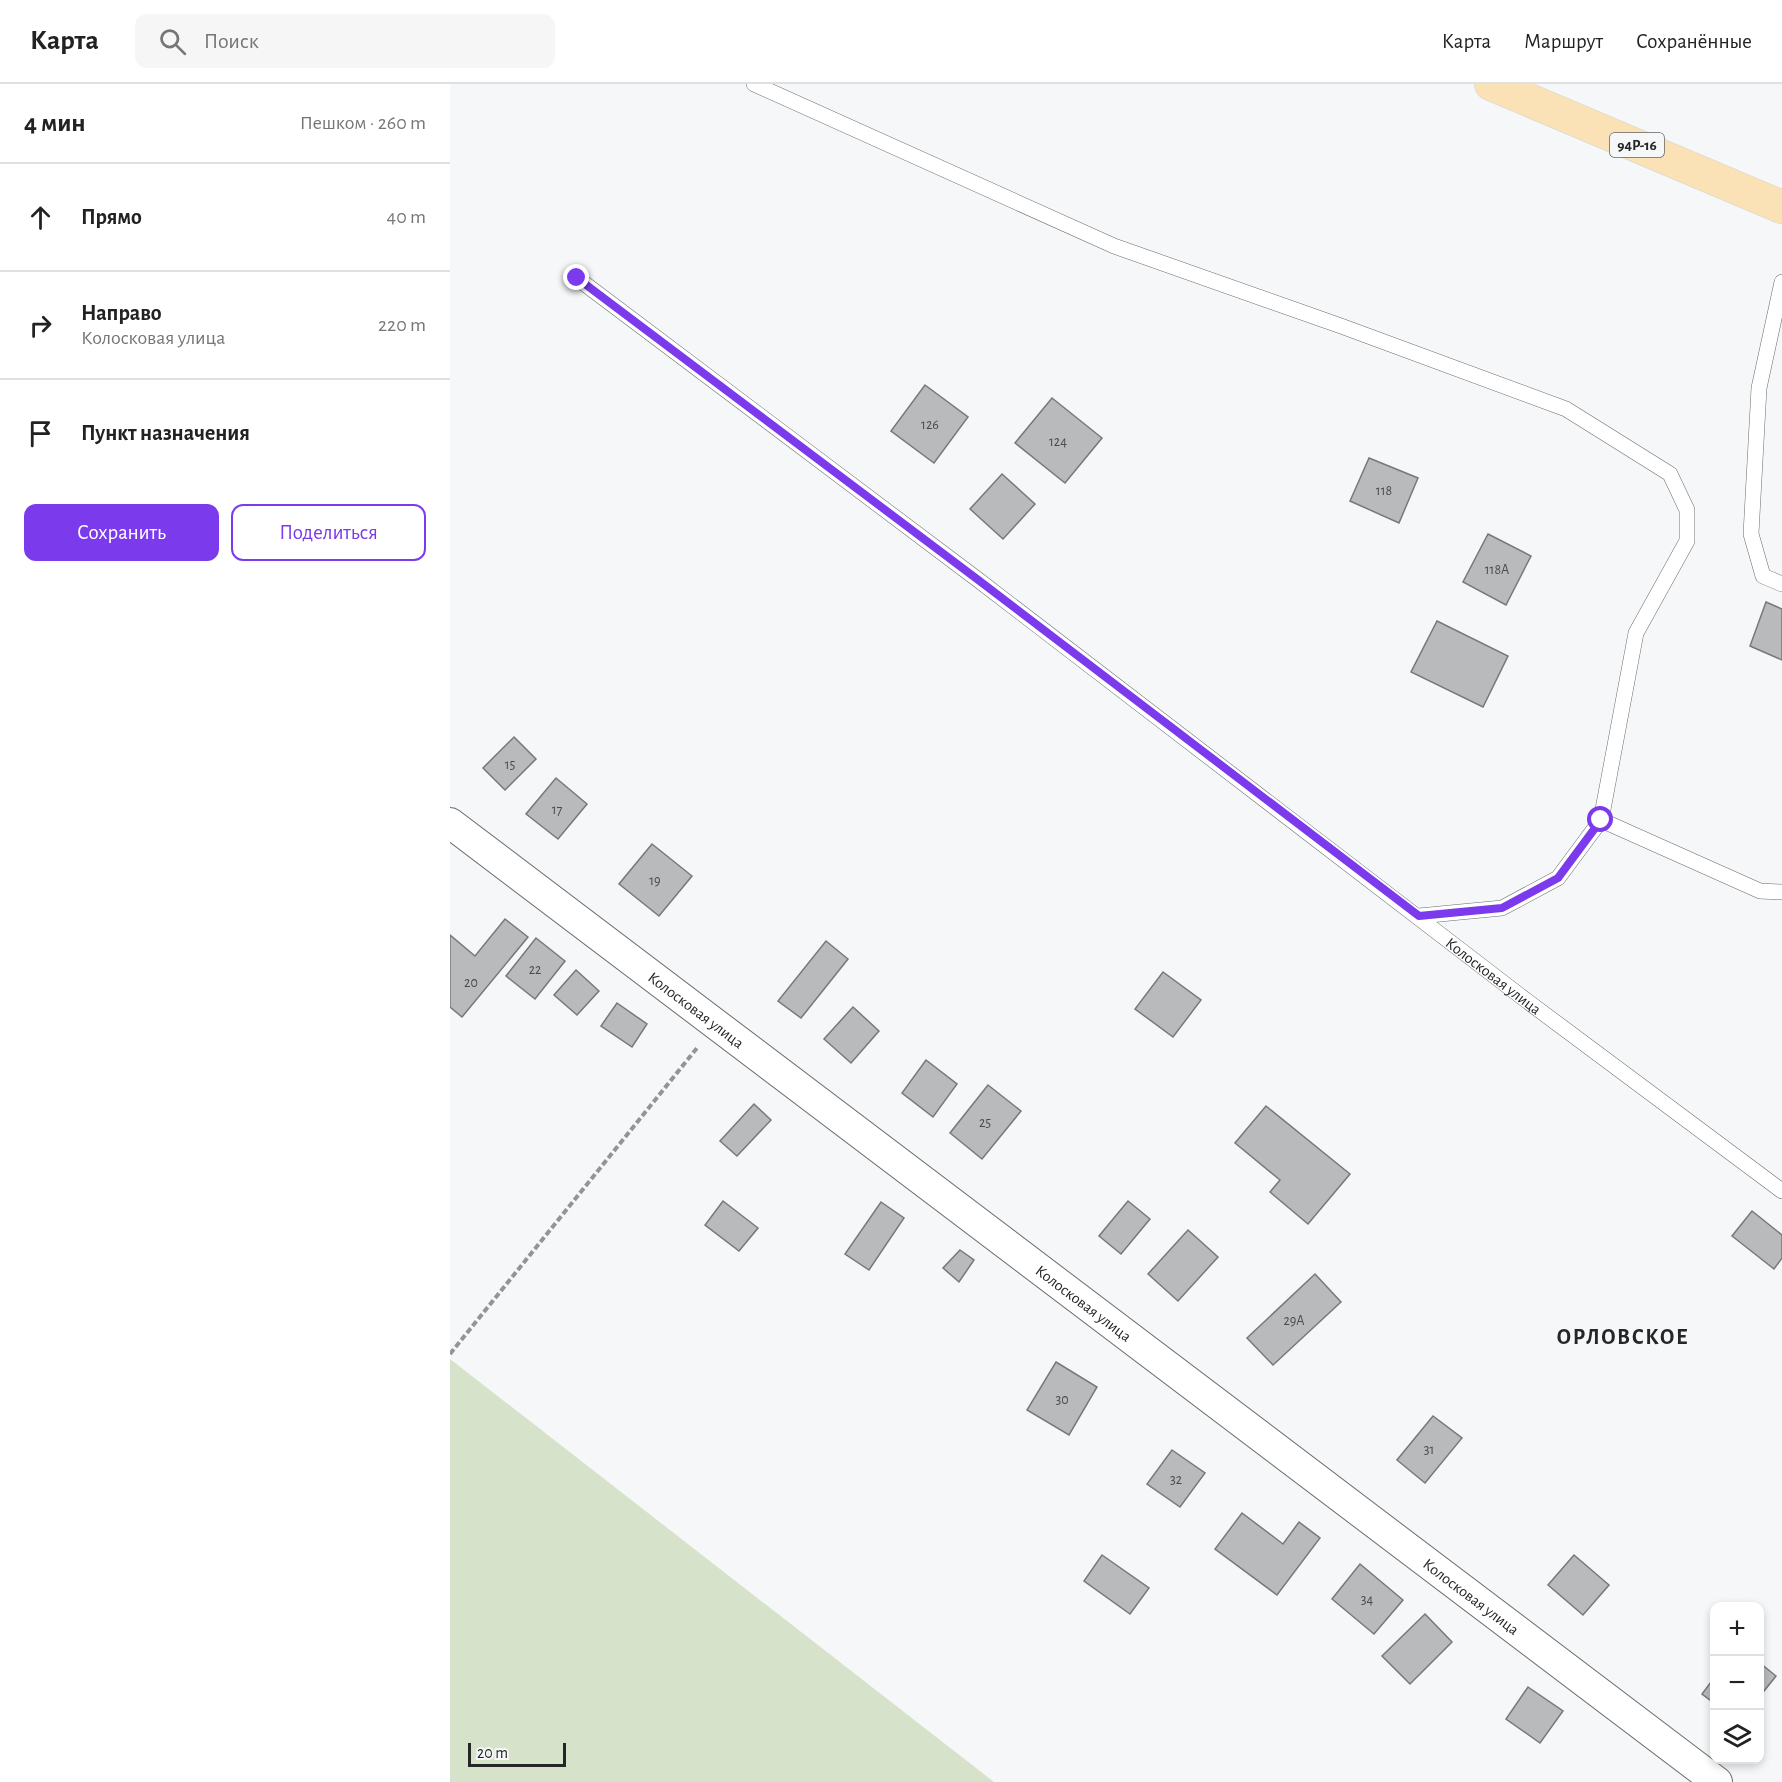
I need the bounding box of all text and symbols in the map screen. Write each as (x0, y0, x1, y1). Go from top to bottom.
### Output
search box (135, 14, 555, 68)
icon: search (156, 25, 189, 58)
text: Карта (30, 27, 99, 55)
text: Поиск (204, 30, 259, 52)
text: Карта (1442, 31, 1491, 52)
text: Маршрут (1524, 31, 1603, 52)
text: Сохранённые (1636, 31, 1752, 52)
text: 4 мин (24, 110, 86, 136)
text: Пешком · 260 m (300, 113, 426, 133)
road number: 94Р-16 (1610, 133, 1664, 157)
icon: ahead (24, 201, 57, 234)
text: Прямо (81, 206, 142, 228)
text: 40 m (387, 207, 426, 227)
route end (563, 264, 589, 290)
text: Направо (81, 302, 162, 324)
icon: right (24, 309, 57, 342)
text: 220 m (378, 315, 426, 335)
text: Колосковая улица (81, 328, 225, 348)
icon: arrive (24, 417, 57, 450)
house number: 126 (921, 418, 939, 432)
text: Пункт назначения (81, 422, 250, 444)
house number: 124 (1049, 435, 1067, 449)
house number: 118 (1376, 484, 1392, 498)
button: Сохранить (24, 504, 219, 561)
button: Поделиться (231, 504, 426, 561)
house number: 118А (1485, 563, 1509, 577)
house number: 15 (505, 758, 515, 772)
house number: 17 (552, 803, 562, 817)
route start (1587, 806, 1613, 832)
house number: 19 (649, 874, 661, 888)
street label: Колосковая улица (1442, 935, 1544, 1018)
house number: 22 (529, 963, 541, 977)
street label: Колосковая улица (645, 969, 747, 1052)
house number: 20 (464, 976, 478, 990)
house number: 25 (979, 1116, 991, 1130)
street label: Колосковая улица (1032, 1262, 1134, 1345)
house number: 29А (1283, 1314, 1305, 1328)
district label: ОРЛОВСКОЕ (1556, 1326, 1690, 1348)
house number: 30 (1055, 1393, 1069, 1407)
house number: 31 (1424, 1443, 1434, 1457)
house number: 32 (1170, 1473, 1182, 1487)
street label: Колосковая улица (1420, 1556, 1522, 1638)
house number: 34 (1361, 1593, 1374, 1607)
map controls (1710, 1602, 1764, 1764)
button: + (1710, 1602, 1764, 1656)
button: − (1710, 1656, 1764, 1710)
button: layers (1710, 1710, 1764, 1764)
scale bar (468, 1740, 566, 1768)
text: 20 m (477, 1745, 508, 1761)

